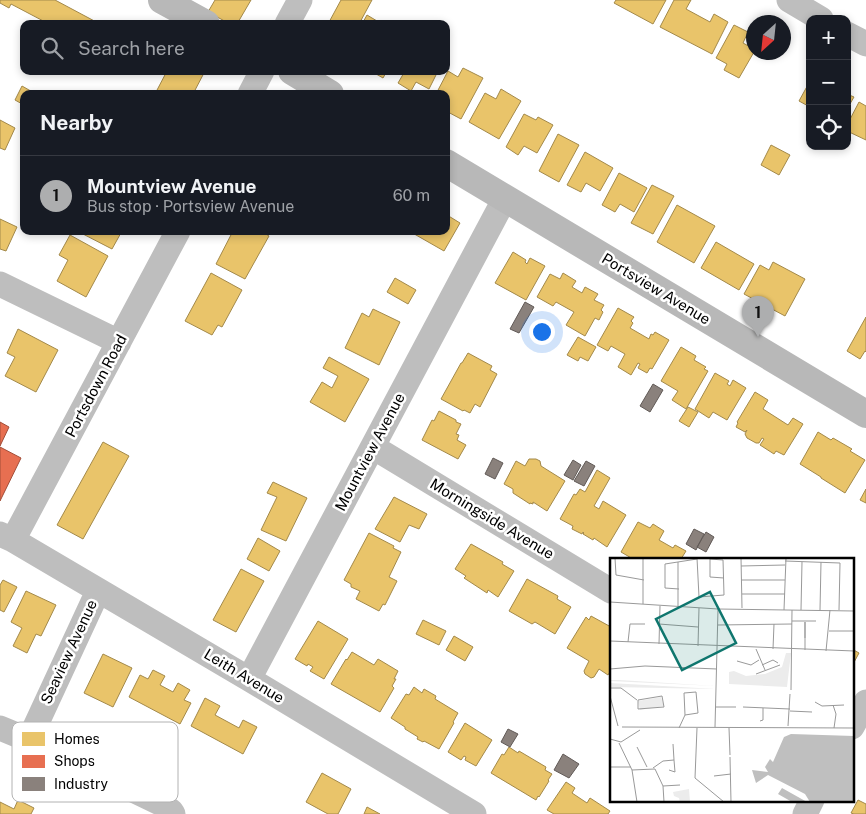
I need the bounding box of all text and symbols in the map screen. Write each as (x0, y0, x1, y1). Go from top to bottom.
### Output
north arrow (746, 15, 791, 60)
map controls (806, 15, 851, 150)
button: + (806, 15, 851, 60)
search box (20, 20, 450, 75)
icon: search (38, 34, 66, 62)
text: Search here (78, 37, 185, 59)
button: − (806, 60, 851, 105)
button: locate (806, 105, 851, 150)
text: Nearby (40, 110, 113, 135)
text: Mountview Avenue (87, 175, 257, 197)
text: 1 (53, 186, 59, 205)
text: 60 m (393, 186, 430, 205)
text: Bus stop · Portsview Avenue (87, 197, 294, 216)
street label: Portsview Avenue (599, 250, 714, 328)
pin: 1 (742, 296, 774, 337)
your location (529, 319, 555, 345)
street label: Portsdown Road (61, 332, 130, 440)
street label: Mountview Avenue (331, 390, 408, 514)
street label: Morningside Avenue (427, 475, 557, 562)
inset map (610, 558, 854, 802)
street label: Seaview Avenue (37, 597, 100, 707)
street label: Leith Avenue (201, 645, 287, 706)
legend (12, 722, 178, 802)
text: Homes (54, 731, 100, 747)
text: Shops (54, 753, 95, 769)
text: Industry (54, 776, 109, 792)

